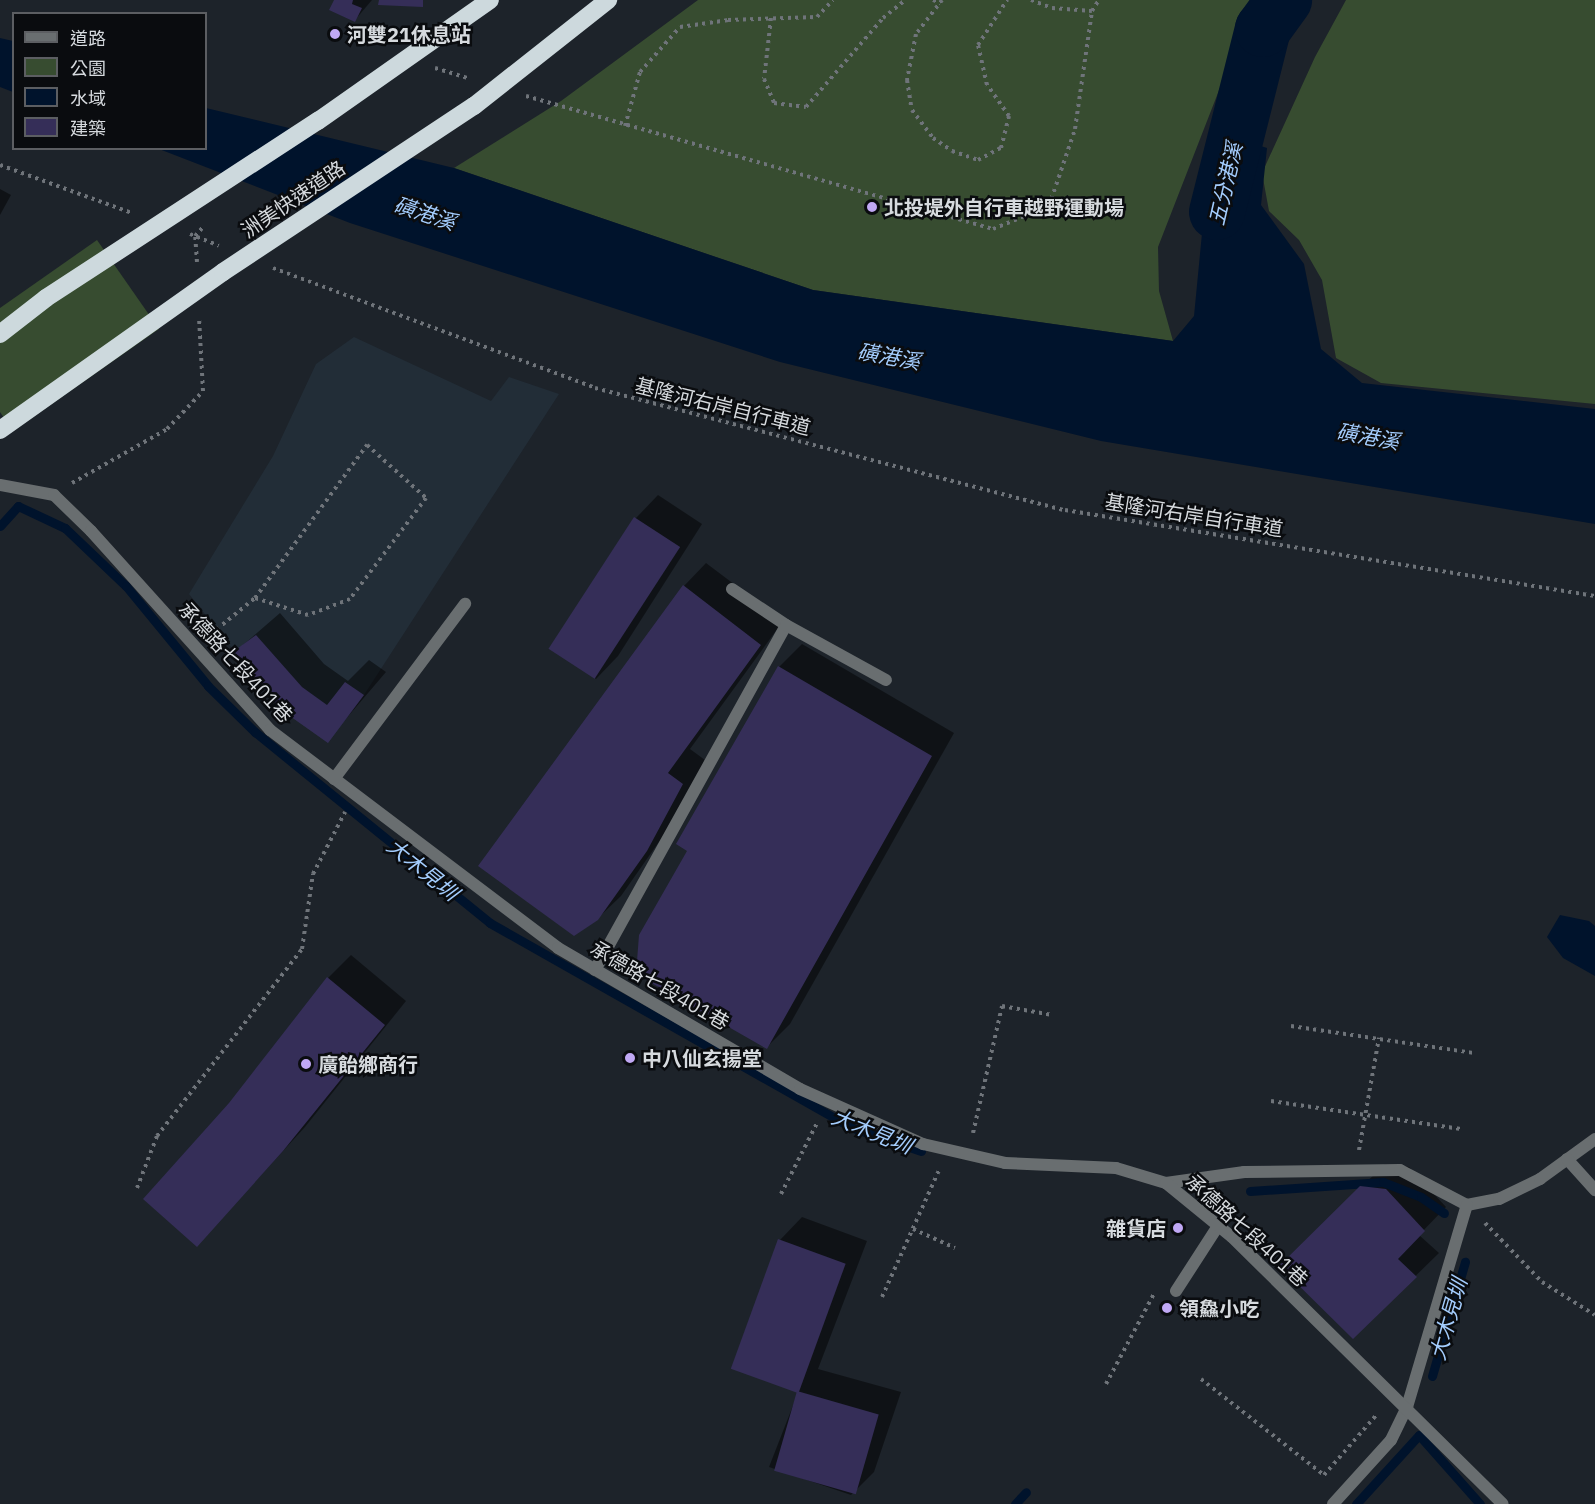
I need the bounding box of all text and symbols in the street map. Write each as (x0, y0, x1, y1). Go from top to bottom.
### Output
legend (12, 12, 207, 150)
place label: 河雙21休息站 (347, 22, 471, 46)
text: 道路 (70, 27, 106, 50)
marker: 河雙21休息站 (328, 27, 342, 41)
text: 公園 (70, 57, 106, 80)
text: 水域 (70, 87, 106, 110)
text: 建築 (70, 117, 106, 140)
water label: 五分港溪 (1203, 140, 1247, 228)
street label: 洲美快速道路 (237, 156, 349, 242)
water label: 磺港溪 (391, 191, 459, 235)
place label: 北投堤外自行車越野運動場 (884, 195, 1124, 219)
marker: 北投堤外自行車越野運動場 (865, 200, 879, 214)
water label: 磺港溪 (856, 338, 922, 374)
street label: 基隆河右岸自行車道 (633, 373, 813, 439)
water label: 磺港溪 (1335, 418, 1401, 454)
street label: 基隆河右岸自行車道 (1103, 489, 1285, 541)
street label: 承德路七段401巷 (174, 597, 298, 727)
water label: 大木見圳 (382, 833, 464, 905)
street label: 承德路七段401巷 (586, 936, 734, 1034)
place label: 中八仙玄揚堂 (642, 1046, 762, 1070)
marker: 中八仙玄揚堂 (623, 1051, 637, 1065)
place label: 廣飴鄉商行 (318, 1052, 418, 1076)
marker: 廣飴鄉商行 (299, 1057, 313, 1071)
water label: 大木見圳 (828, 1104, 916, 1158)
street label: 承德路七段401巷 (1181, 1169, 1313, 1291)
place label: 雜貨店 (1106, 1216, 1166, 1240)
marker: 雜貨店 (1171, 1221, 1185, 1235)
water label: 大木見圳 (1424, 1275, 1472, 1363)
place label: 領鱻小吃 (1179, 1296, 1259, 1320)
marker: 領鱻小吃 (1160, 1301, 1174, 1315)

